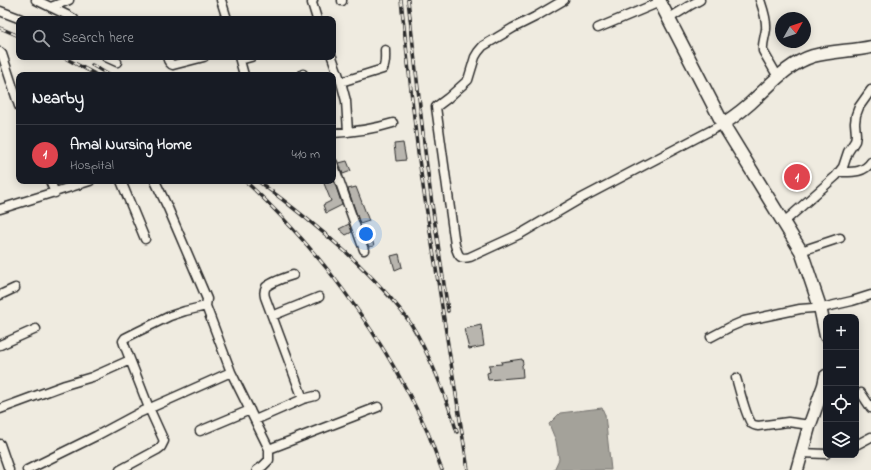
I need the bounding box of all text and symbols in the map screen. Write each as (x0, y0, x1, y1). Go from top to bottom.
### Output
north arrow (775, 12, 811, 48)
search box (16, 16, 336, 60)
icon: search (30, 27, 52, 49)
text: Search here (62, 27, 134, 49)
text: Nearby (32, 86, 84, 111)
text: Amal Nursing Home (70, 134, 192, 156)
text: 1 (43, 145, 47, 164)
text: 410 m (292, 145, 320, 164)
text: Hospital (70, 156, 114, 175)
pin: 1 (784, 162, 810, 192)
your location (356, 224, 376, 244)
map controls (823, 314, 859, 458)
button: + (823, 314, 859, 350)
button: − (823, 350, 859, 386)
button: locate (823, 386, 859, 422)
button: layers (823, 422, 859, 458)

